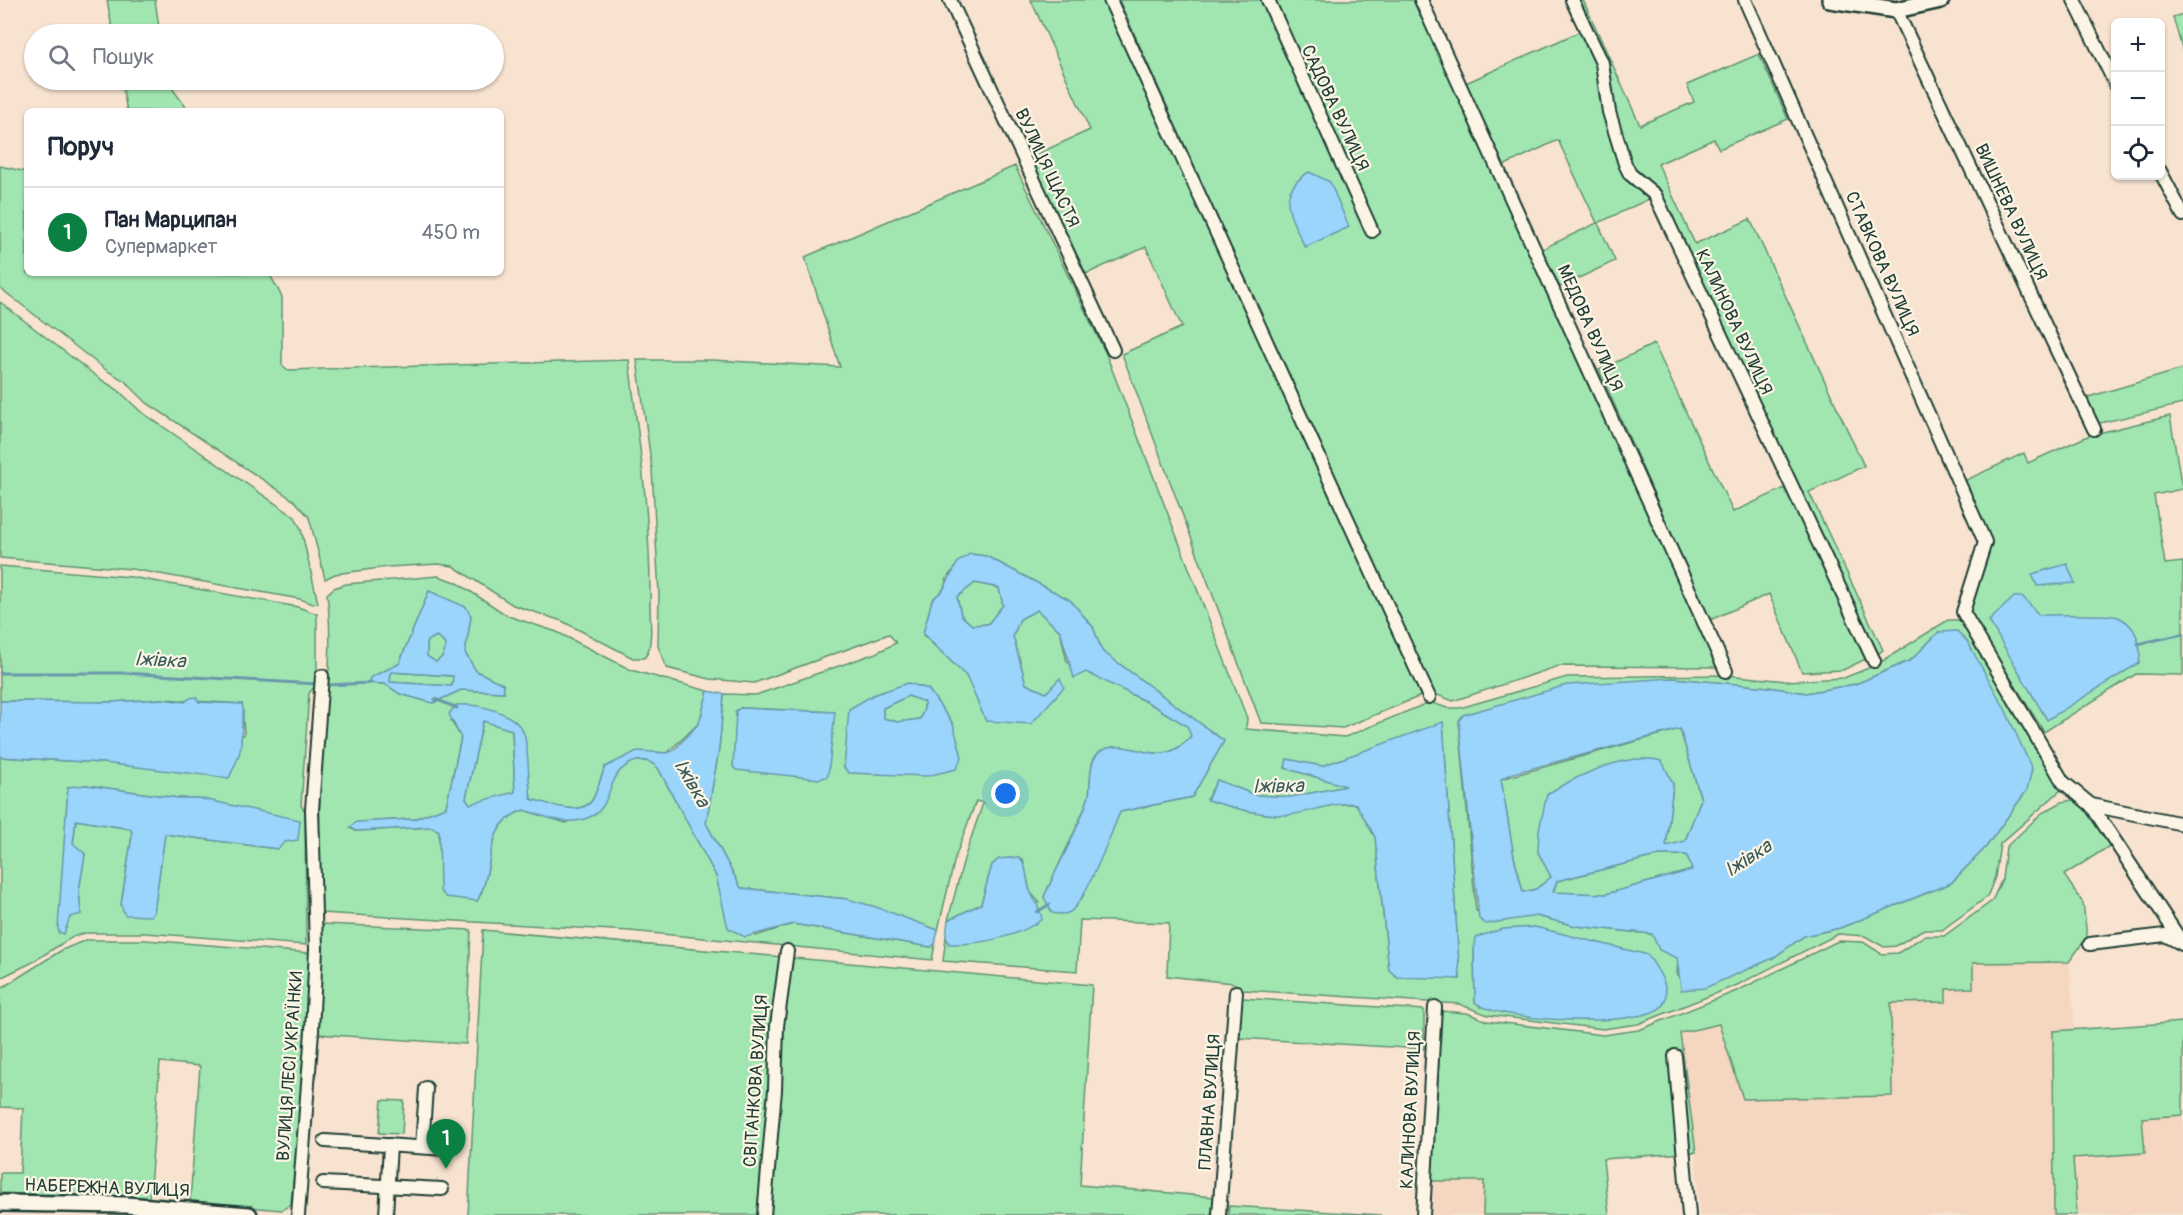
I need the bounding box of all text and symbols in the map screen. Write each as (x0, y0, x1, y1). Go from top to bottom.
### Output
map controls (2111, 18, 2165, 180)
button: + (2111, 18, 2165, 72)
search box (24, 24, 504, 90)
icon: search (45, 41, 78, 74)
street label: САДОВА ВУЛИЦЯ (1296, 41, 1374, 175)
text: Пошук (93, 43, 154, 71)
button: − (2111, 72, 2165, 126)
street label: ВУЛИЦЯ ЩАСТЯ (1009, 105, 1085, 231)
button: locate (2111, 126, 2165, 180)
text: Поруч (48, 131, 114, 163)
street label: ВИШНЕВА ВУЛИЦЯ (1969, 140, 2053, 284)
street label: СТАВКОВА ВУЛИЦЯ (1840, 188, 1924, 340)
text: Пан Марципан (105, 206, 237, 234)
text: 1 (64, 220, 71, 245)
text: 450 m (422, 220, 480, 245)
text: Супермаркет (105, 234, 217, 259)
street label: КАЛИНОВА ВУЛИЦЯ (1690, 246, 1778, 398)
street label: МЕДОВА ВУЛИЦЯ (1552, 261, 1628, 395)
water label: Іжівка (134, 646, 188, 674)
water label: Іжівка (668, 754, 717, 813)
water label: Іжівка (1252, 773, 1306, 799)
your location (991, 779, 1020, 808)
water label: Іжівка (1720, 833, 1778, 882)
street label: ВУЛИЦЯ ЛЕСІ УКРАЇНКИ (272, 970, 308, 1162)
street label: СВІТАНКОВА ВУЛИЦЯ (739, 994, 773, 1168)
street label: КАЛИНОВА ВУЛИЦЯ (1395, 1030, 1427, 1190)
street label: ПЛАВНА ВУЛИЦЯ (1194, 1033, 1226, 1171)
pin: 1 (426, 1120, 466, 1169)
street label: НАБЕРЕЖНА ВУЛИЦЯ (24, 1174, 190, 1202)

